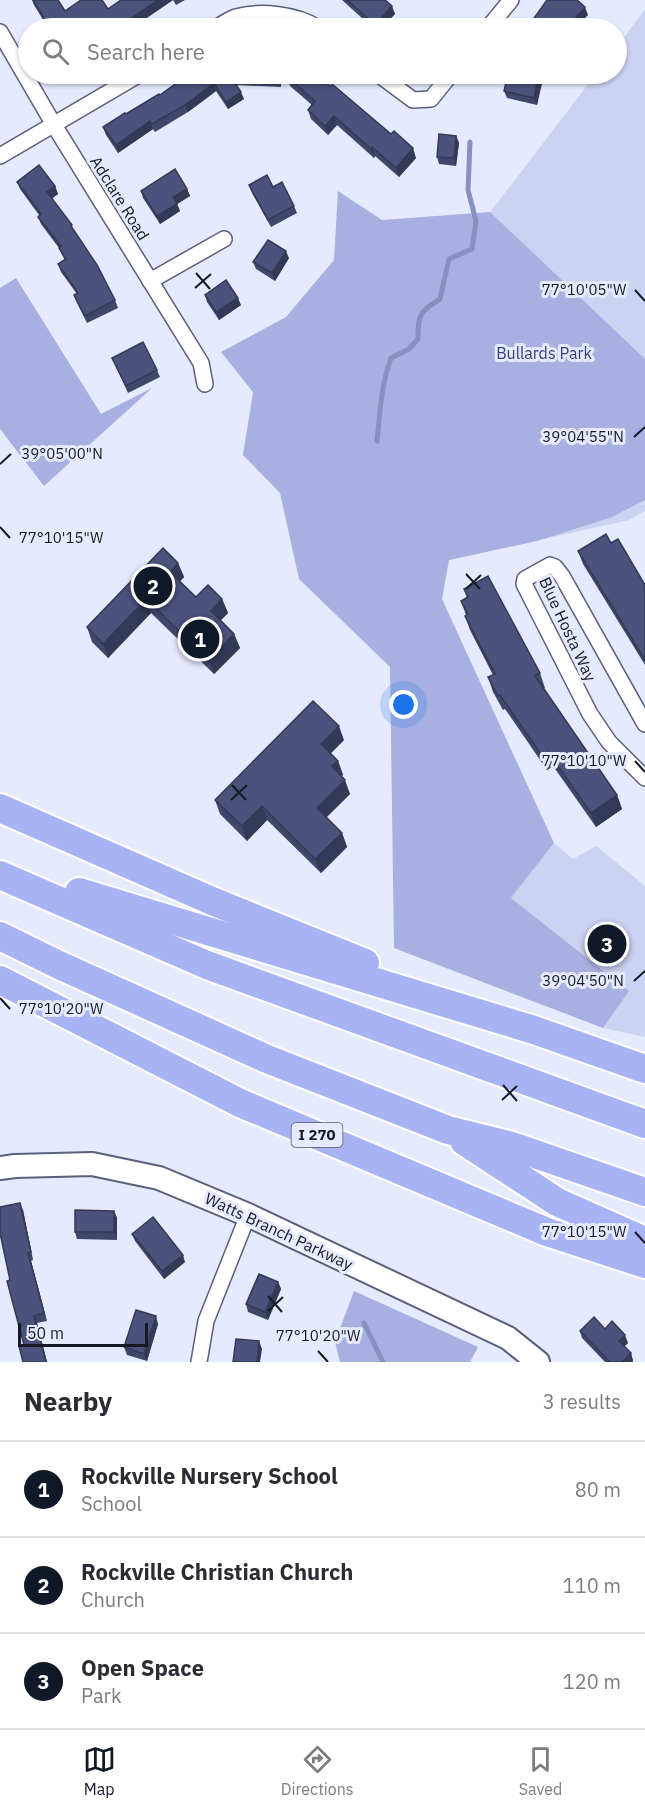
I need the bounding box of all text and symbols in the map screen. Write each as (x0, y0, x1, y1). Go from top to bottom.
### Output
search box (18, 18, 627, 84)
icon: search (39, 35, 72, 68)
text: Search here (87, 37, 205, 66)
street label: Adclare Road (86, 152, 154, 244)
text: 77°10'05"W (542, 280, 627, 299)
park label: Bullards Park (496, 343, 592, 363)
text: 39°04'55"N (542, 427, 624, 446)
text: 39°05'00"N (21, 444, 103, 463)
text: 77°10'15"W (19, 528, 104, 547)
pin: 2 (134, 564, 172, 608)
street label: Blue Hosta Way (535, 574, 601, 684)
pin: 1 (180, 616, 220, 662)
your location (389, 690, 418, 719)
text: 77°10'10"W (542, 751, 627, 770)
pin: 3 (588, 922, 626, 966)
text: 39°04'50"N (542, 971, 624, 990)
text: 77°10'20"W (19, 999, 104, 1018)
road number: I 270 (292, 1123, 342, 1147)
street label: Watts Branch Parkway (202, 1188, 356, 1274)
text: 77°10'15"W (542, 1222, 627, 1241)
scale bar (18, 1320, 148, 1348)
text: 50 m (27, 1323, 64, 1343)
text: 77°10'20"W (276, 1326, 361, 1345)
text: Nearby (24, 1384, 112, 1418)
text: 3 results (543, 1388, 621, 1415)
text: Rockville Nursery School (81, 1461, 338, 1490)
text: 1 (38, 1476, 50, 1503)
text: 80 m (575, 1476, 621, 1503)
text: School (81, 1490, 142, 1517)
text: Rockville Christian Church (81, 1557, 353, 1586)
text: 2 (38, 1572, 50, 1599)
text: 110 m (563, 1572, 621, 1599)
text: Church (81, 1586, 145, 1613)
text: Open Space (81, 1653, 204, 1682)
text: 3 (38, 1668, 50, 1695)
text: 120 m (563, 1668, 621, 1695)
text: Park (81, 1682, 121, 1709)
tab: Map (83, 1743, 116, 1799)
tab: Directions (281, 1743, 354, 1799)
tab: Saved (519, 1743, 562, 1799)

